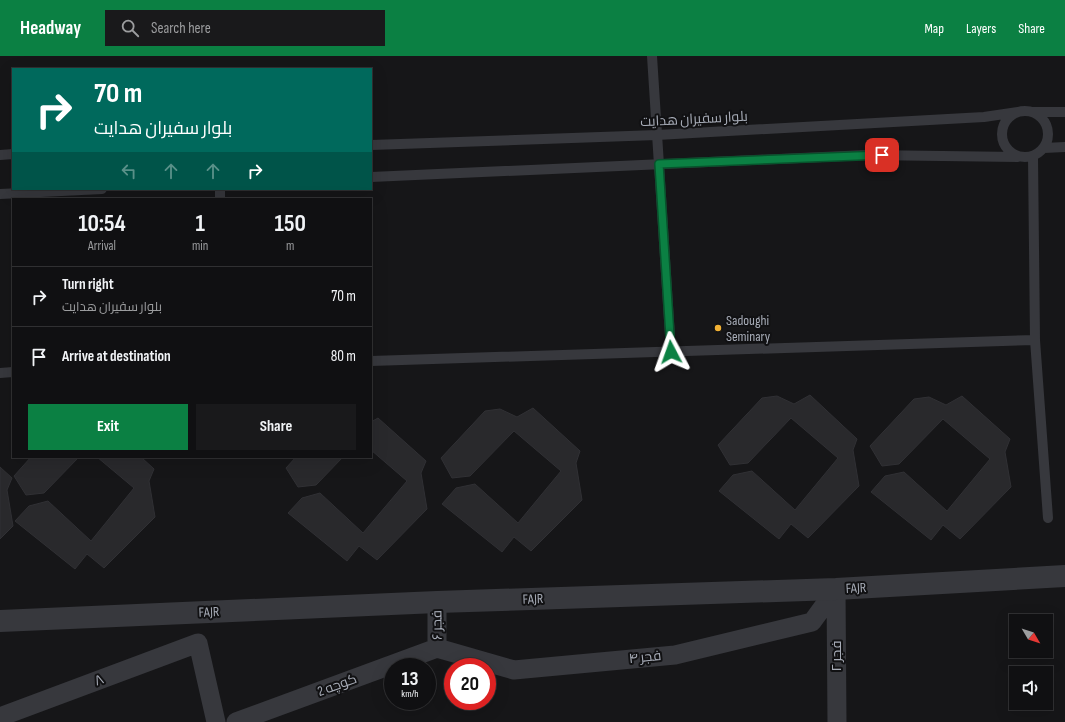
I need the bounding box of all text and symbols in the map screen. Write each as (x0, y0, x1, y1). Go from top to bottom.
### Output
search box (105, 10, 385, 46)
text: Headway (20, 17, 81, 40)
icon: search (119, 17, 141, 39)
text: Search here (151, 19, 211, 38)
text: Map (924, 20, 944, 37)
text: Layers (966, 20, 996, 37)
text: Share (1018, 20, 1045, 37)
text: 70 m (94, 77, 142, 110)
icon: right (28, 84, 80, 136)
street label: بلوار سفیران هدایت (640, 108, 748, 130)
text: بلوار سفیران هدایت (94, 118, 232, 139)
pin (865, 138, 899, 172)
icon: arrive (871, 144, 893, 166)
icon: left (118, 160, 140, 182)
icon: ahead (160, 160, 182, 182)
icon: ahead (202, 160, 224, 182)
icon: right (244, 160, 266, 182)
text: 10:54 (78, 209, 126, 238)
text: 1 (195, 209, 205, 238)
text: 150 (274, 209, 306, 238)
text: Arrival (88, 238, 116, 254)
text: min (192, 238, 208, 254)
text: m (286, 238, 294, 254)
text: Turn right (62, 275, 114, 294)
icon: right (28, 286, 50, 308)
text: 70 m (331, 287, 356, 306)
text: بلوار سفیران هدایت (62, 299, 162, 315)
place label: Sadoughi Seminary (726, 312, 771, 345)
marker: Sadoughi Seminary (713, 323, 723, 333)
position arrow (650, 331, 692, 373)
icon: arrive (28, 346, 50, 368)
text: Arrive at destination (62, 347, 171, 366)
text: 80 m (331, 347, 356, 366)
button: Exit (28, 404, 188, 450)
button: Share (196, 404, 356, 450)
street label: FAJR (845, 579, 867, 597)
street label: FAJR (522, 590, 544, 608)
street label: FAJR (198, 603, 220, 621)
street label: فجر ۶ (428, 610, 446, 640)
north arrow (1009, 614, 1053, 658)
map controls (1009, 614, 1053, 710)
street label: فجر ۲ (828, 641, 845, 671)
street label: فجر ۴ (628, 647, 662, 667)
speed limit sign: 20 (444, 658, 496, 710)
button: sound (1009, 666, 1053, 710)
text: 13 (402, 667, 418, 691)
street label: ۸ (92, 670, 106, 690)
street label: کوچه 2 (315, 670, 359, 701)
text: km/h (401, 688, 419, 700)

